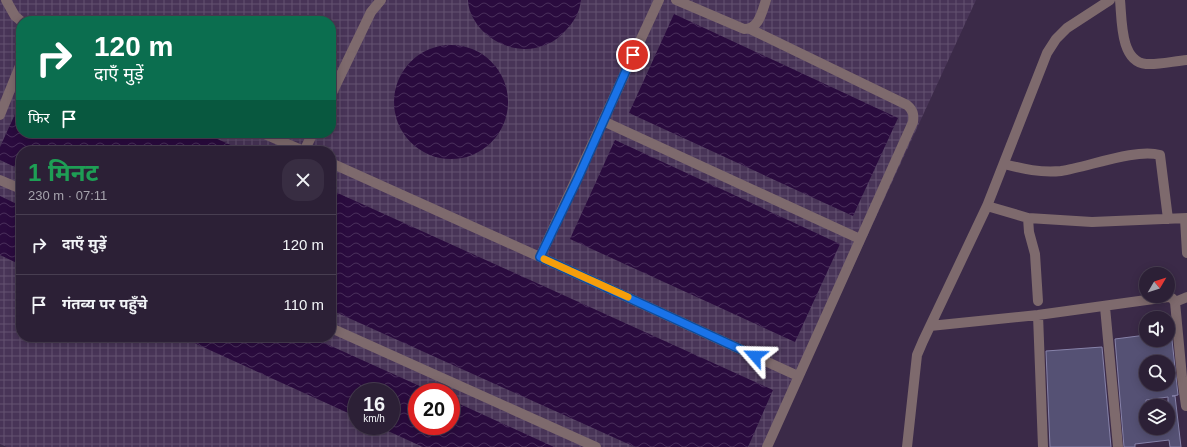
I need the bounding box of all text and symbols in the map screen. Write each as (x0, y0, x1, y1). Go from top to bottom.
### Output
text: 120 m (94, 31, 173, 62)
icon: right (28, 32, 80, 84)
pin (616, 38, 650, 72)
icon: arrive (622, 44, 644, 66)
text: दाएँ मुड़ें (94, 64, 144, 84)
icon: arrive (58, 108, 80, 130)
text: फिर (28, 109, 50, 126)
text: 1 मिनट (28, 159, 98, 186)
button: close (282, 159, 324, 201)
text: 230 m · 07:11 (28, 188, 107, 203)
icon: right (28, 234, 50, 256)
text: दाएँ मुड़ें (62, 235, 106, 252)
text: 120 m (282, 236, 324, 253)
north arrow (1139, 267, 1175, 303)
map controls (1139, 267, 1175, 435)
icon: arrive (28, 294, 50, 316)
text: गंतव्य पर पहुँचे (62, 295, 147, 312)
text: 110 m (283, 296, 324, 313)
button: sound (1139, 311, 1175, 347)
position arrow (734, 335, 776, 377)
button: search (1139, 355, 1175, 391)
speed limit sign: 20 (408, 383, 460, 435)
text: 16 (363, 393, 385, 415)
button: layers (1139, 399, 1175, 435)
text: km/h (363, 413, 385, 424)

